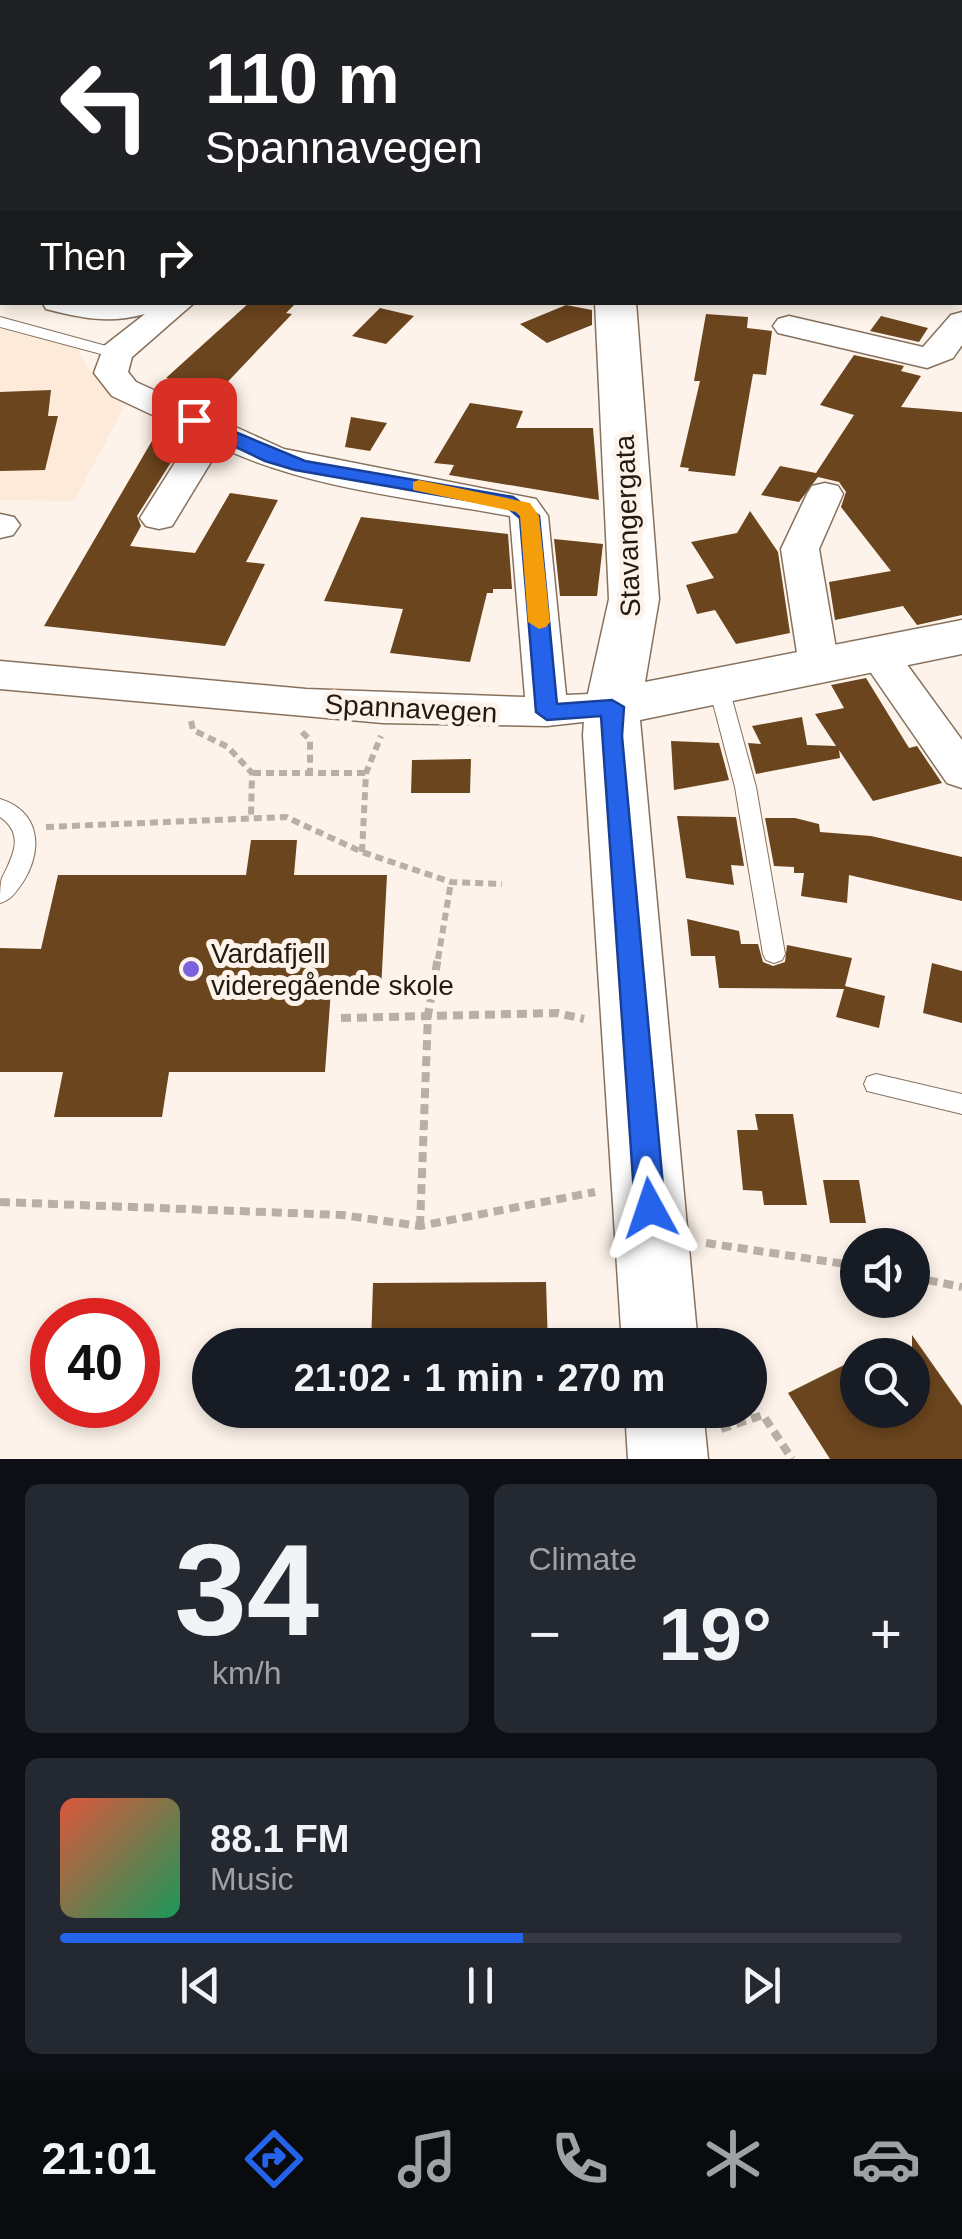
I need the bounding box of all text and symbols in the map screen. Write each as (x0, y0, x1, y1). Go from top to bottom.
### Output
icon: left (40, 40, 170, 170)
text: 110 m (205, 40, 400, 118)
text: Spannavegen (205, 122, 483, 173)
icon: right (147, 230, 202, 285)
text: Then (40, 236, 127, 278)
pin (152, 378, 237, 463)
icon: arrive (167, 393, 222, 448)
street label: Stavangergata (609, 434, 646, 618)
street label: Spannavegen (324, 688, 498, 729)
place label: Vardafjell videregående skole (211, 938, 454, 1001)
marker: Vardafjell videregående skole (180, 958, 202, 980)
position arrow (598, 1156, 702, 1260)
map controls (840, 1228, 930, 1428)
button: sound (840, 1228, 930, 1318)
speed limit sign: 40 (30, 1298, 160, 1428)
button: search (840, 1338, 930, 1428)
text: 21:02 · 1 min · 270 m (294, 1357, 665, 1399)
text: 34 (174, 1517, 319, 1663)
text: Climate (529, 1541, 637, 1577)
text: 19° (659, 1592, 772, 1676)
text: − (529, 1603, 561, 1665)
text: + (870, 1603, 902, 1665)
text: km/h (212, 1655, 281, 1691)
text: 88.1 FM (210, 1818, 349, 1860)
text: Music (210, 1861, 294, 1897)
icon: previous (173, 1958, 228, 2013)
icon: pause (453, 1958, 508, 2013)
icon: next (734, 1958, 789, 2013)
icon: directions (239, 2124, 309, 2194)
icon: music (392, 2124, 462, 2194)
icon: phone (545, 2124, 615, 2194)
icon: climate (698, 2124, 768, 2194)
icon: car (851, 2124, 921, 2194)
text: 21:01 (41, 2133, 157, 2184)

